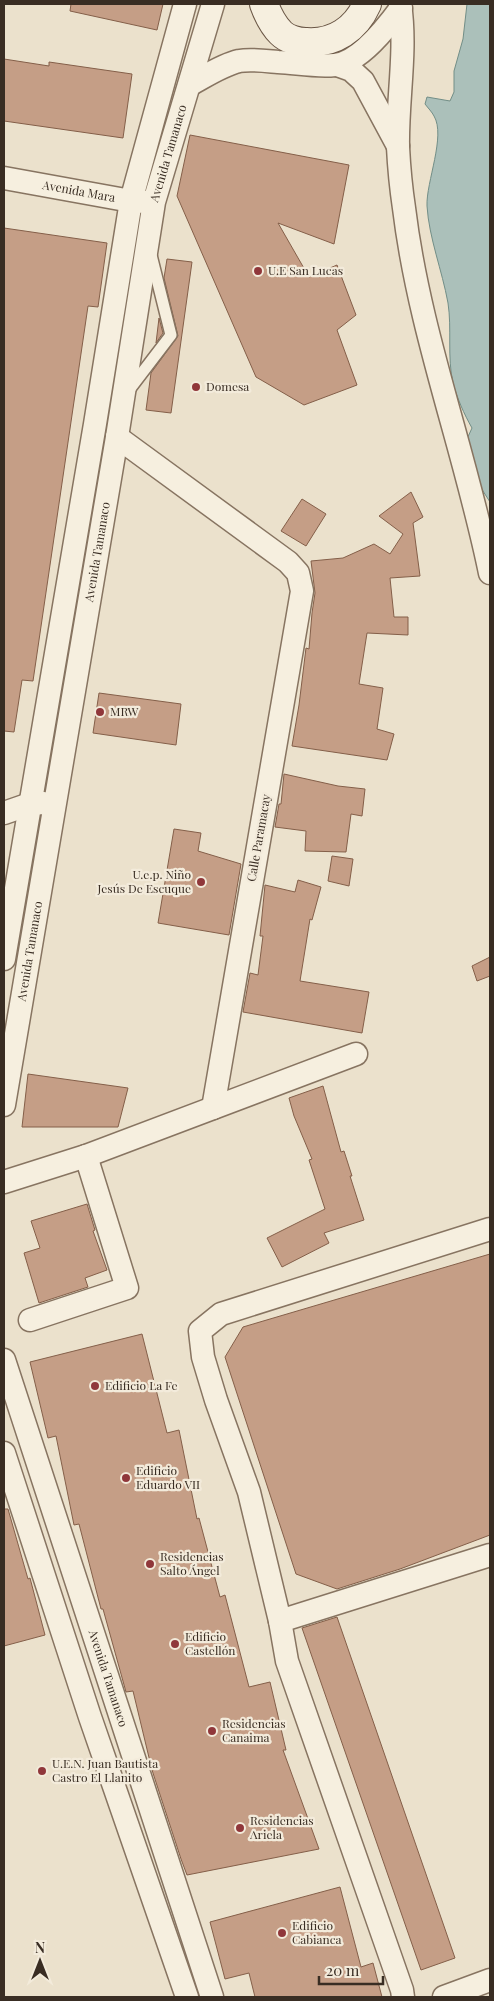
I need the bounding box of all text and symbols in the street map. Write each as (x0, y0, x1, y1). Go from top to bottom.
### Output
street label: Avenida Tamanaco (145, 102, 190, 205)
street label: Avenida Mara (40, 176, 117, 205)
place label: U.E San Lucas (268, 262, 343, 278)
marker: U.E San Lucas (252, 265, 264, 277)
place label: Domesa (206, 378, 249, 394)
marker: Domesa (190, 381, 202, 393)
street label: Avenida Tamanaco (80, 500, 113, 604)
place label: MRW (110, 703, 139, 719)
marker: MRW (94, 706, 106, 718)
street label: Calle Paramacay (242, 793, 274, 883)
place label: U.e.p. Niño Jesús De Escuque (97, 866, 191, 896)
marker: U.e.p. Niño Jesús De Escuque (195, 876, 207, 888)
street label: Avenida Tamanaco (13, 899, 45, 1003)
place label: Edificio La Fe (105, 1377, 178, 1393)
marker: Edificio La Fe (89, 1380, 101, 1392)
place label: Edificio Eduardo VII (136, 1462, 200, 1492)
marker: Edificio Eduardo VII (120, 1472, 132, 1484)
place label: Residencias Salto Ángel (160, 1548, 224, 1578)
marker: Residencias Salto Ángel (144, 1558, 156, 1570)
street label: Avenida Tamanaco (85, 1627, 132, 1729)
place label: Edificio Castellón (185, 1628, 235, 1658)
marker: Edificio Castellón (169, 1638, 181, 1650)
place label: Residencias Canaima (222, 1715, 286, 1745)
marker: Residencias Canaima (206, 1725, 218, 1737)
place label: U.E.N. Juan Bautista Castro El Llanito (52, 1755, 158, 1785)
marker: U.E.N. Juan Bautista Castro El Llanito (36, 1765, 48, 1777)
place label: Residencias Ariela (249, 1812, 314, 1842)
marker: Residencias Ariela (234, 1822, 246, 1834)
place label: Edificio Cabianca (292, 1917, 341, 1947)
marker: Edificio Cabianca (276, 1927, 288, 1939)
north arrow (15, 1936, 65, 1986)
text: N (35, 1938, 45, 1957)
scale bar (319, 1954, 383, 1986)
text: 20 m (326, 1960, 360, 1980)

